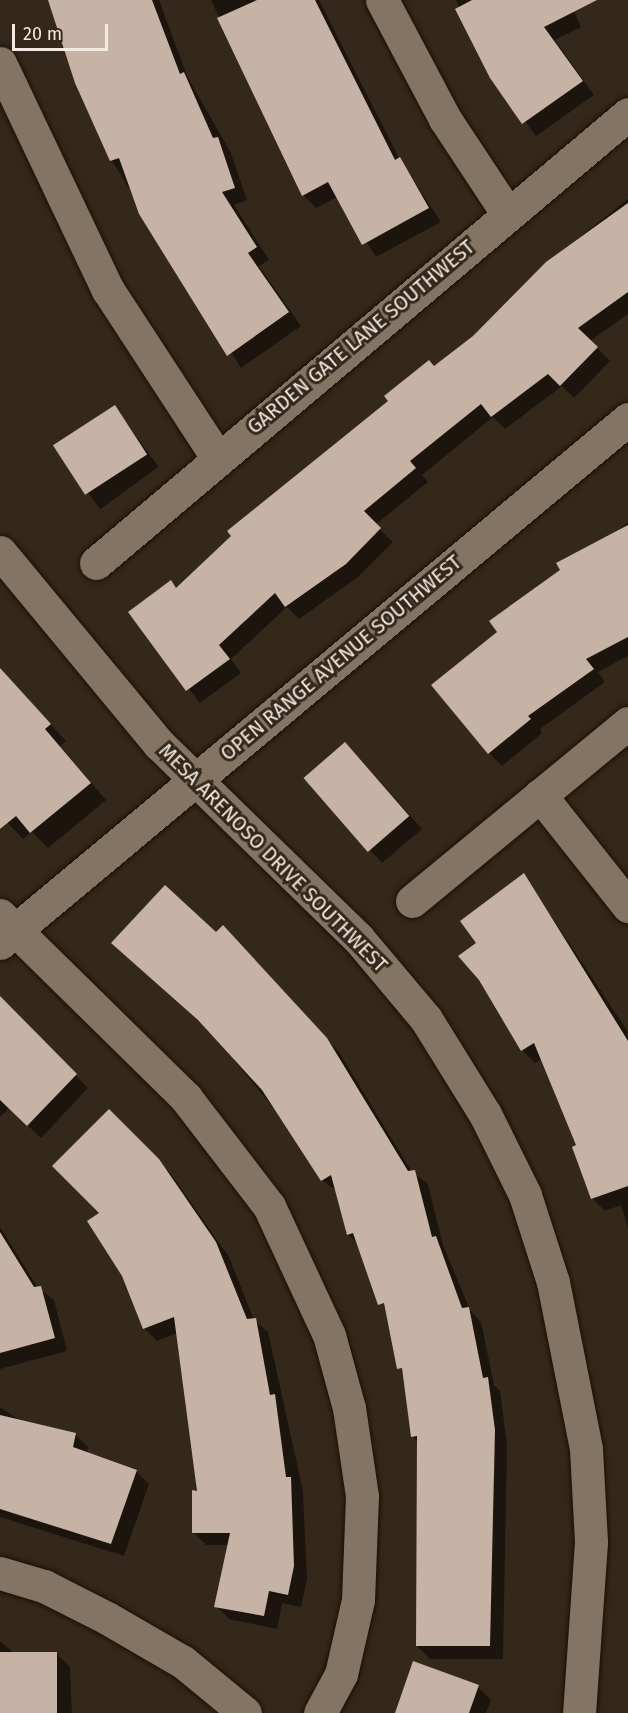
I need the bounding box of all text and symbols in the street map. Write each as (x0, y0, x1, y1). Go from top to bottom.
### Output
scale bar (15, 12, 111, 50)
text: 20 m (23, 23, 62, 45)
street label: GARDEN GATE LANE SOUTHWEST (243, 235, 479, 439)
street label: OPEN RANGE AVENUE SOUTHWEST (216, 550, 466, 766)
street label: MESA ARENOSO DRIVE SOUTHWEST (154, 739, 392, 977)

